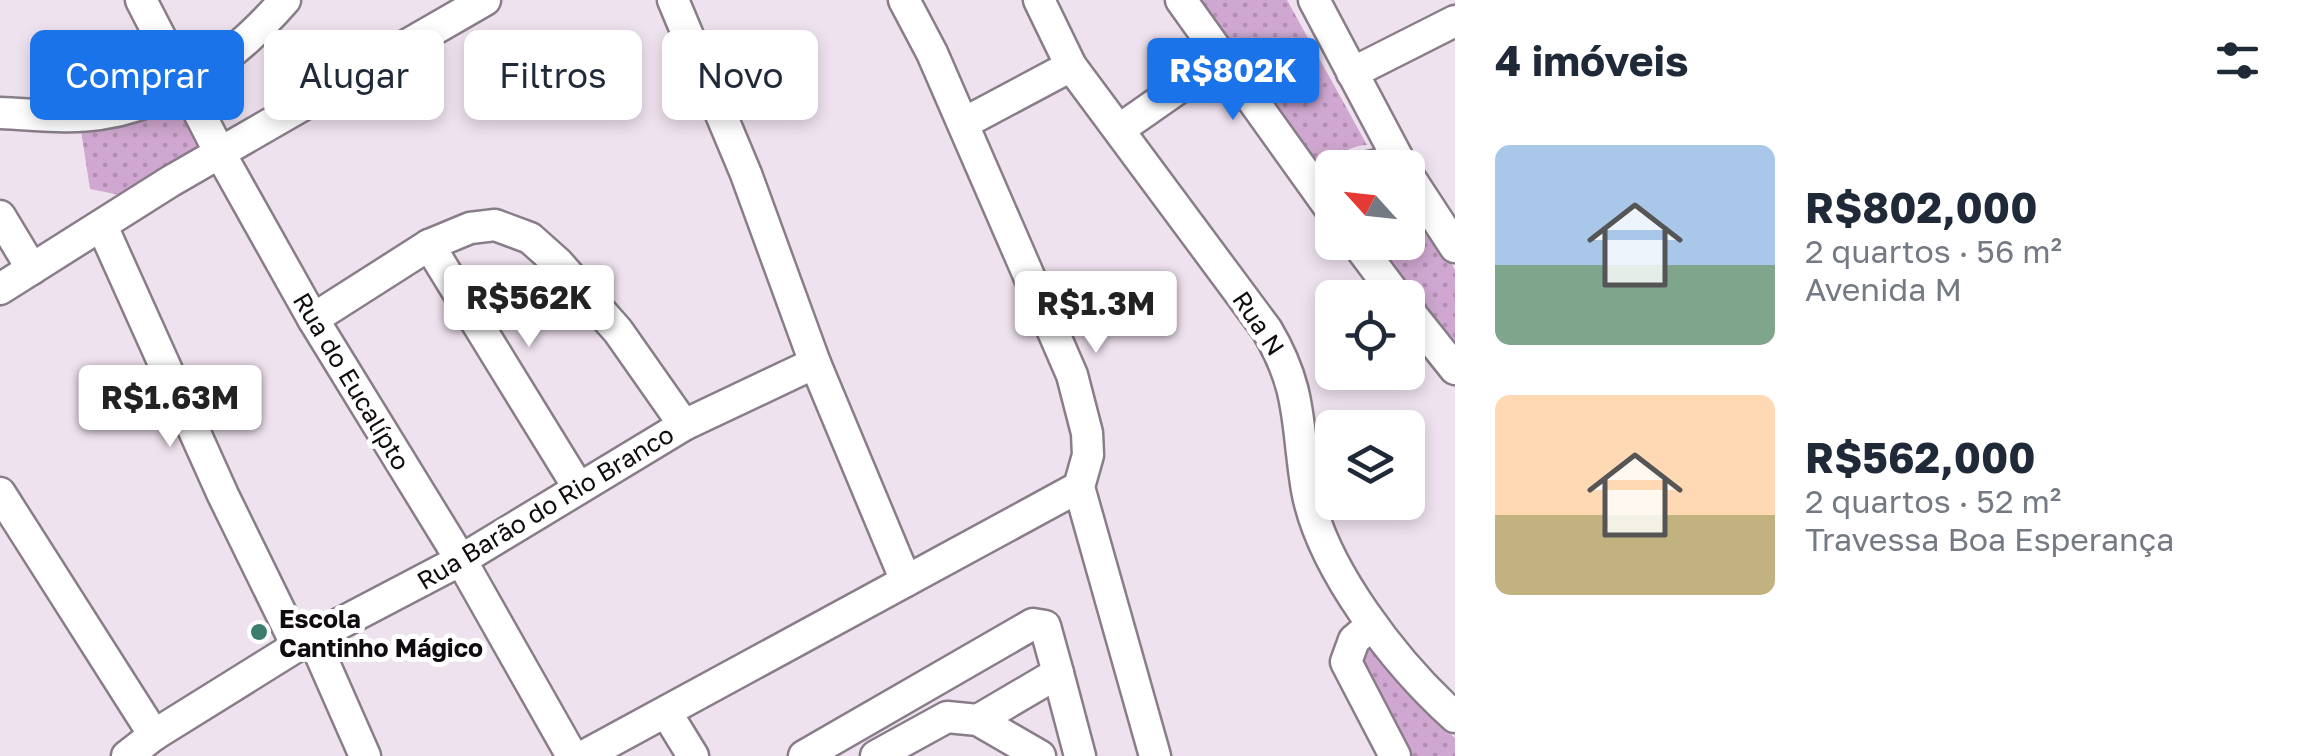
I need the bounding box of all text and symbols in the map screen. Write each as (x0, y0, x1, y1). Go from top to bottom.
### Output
chip: Comprar (30, 30, 244, 120)
chip: Alugar (264, 30, 444, 120)
chip: Filtros (464, 30, 642, 120)
chip: Novo (662, 30, 818, 120)
icon: filters (2210, 33, 2265, 88)
text: 4 imóveis (1495, 35, 1689, 85)
pin: R$802K (1152, 38, 1314, 123)
text: R$802K (1169, 51, 1297, 89)
north arrow (1315, 150, 1425, 260)
map controls (1315, 150, 1425, 520)
text: R$802,000 (1805, 182, 2037, 232)
icon: home (1575, 185, 1695, 305)
text: 2 quartos · 56 m² (1805, 232, 2062, 270)
pin: R$562K (448, 265, 610, 350)
text: Avenida M (1805, 270, 1962, 308)
pin: R$1.3M (1015, 271, 1177, 356)
text: R$562K (466, 278, 592, 316)
button: locate (1315, 280, 1425, 390)
text: R$1.3M (1037, 284, 1155, 322)
street label: Rua N (1226, 285, 1292, 361)
street label: Rua do Eucalípto (287, 287, 417, 475)
pin: R$1.63M (78, 365, 262, 450)
text: R$1.63M (101, 378, 239, 416)
button: layers (1315, 410, 1425, 520)
street label: Rua Barão do Rio Branco (411, 418, 679, 596)
text: R$562,000 (1805, 432, 2036, 482)
icon: home (1575, 435, 1695, 555)
text: 2 quartos · 52 m² (1805, 482, 2061, 520)
text: Travessa Boa Esperança (1805, 520, 2174, 558)
place label: Escola Cantinho Mágico (279, 603, 483, 663)
marker: Escola Cantinho Mágico (248, 621, 270, 643)

